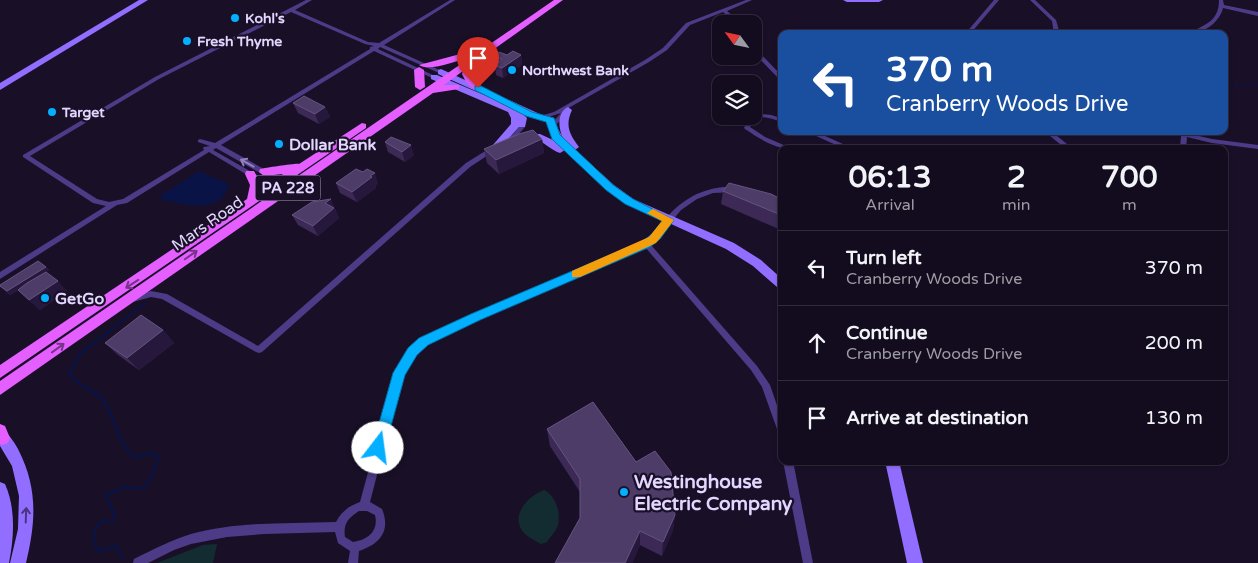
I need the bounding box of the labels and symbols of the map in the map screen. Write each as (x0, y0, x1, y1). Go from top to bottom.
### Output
place label: Kohl's (245, 10, 285, 27)
marker: Kohl's (229, 12, 241, 24)
north arrow (712, 15, 762, 65)
place label: Fresh Thyme (197, 33, 282, 50)
marker: Fresh Thyme (181, 35, 193, 47)
pin (457, 37, 499, 88)
place label: Northwest Bank (522, 62, 629, 79)
marker: Northwest Bank (506, 64, 518, 76)
place label: Target (61, 104, 105, 121)
marker: Target (46, 106, 58, 118)
place label: Dollar Bank (289, 135, 377, 155)
marker: Dollar Bank (273, 138, 285, 150)
one-way arrow (240, 158, 255, 168)
road number: PA 228 (256, 176, 320, 200)
street label: Mars Road (168, 192, 247, 256)
one-way arrow (184, 250, 198, 260)
one-way arrow (125, 279, 139, 289)
place label: GetGo (55, 289, 104, 309)
marker: GetGo (39, 292, 51, 304)
one-way arrow (51, 343, 65, 353)
position arrow (351, 421, 403, 473)
place label: Westinghouse Electric Company (634, 471, 793, 516)
marker: Westinghouse Electric Company (618, 486, 630, 498)
one-way arrow (21, 507, 31, 524)

